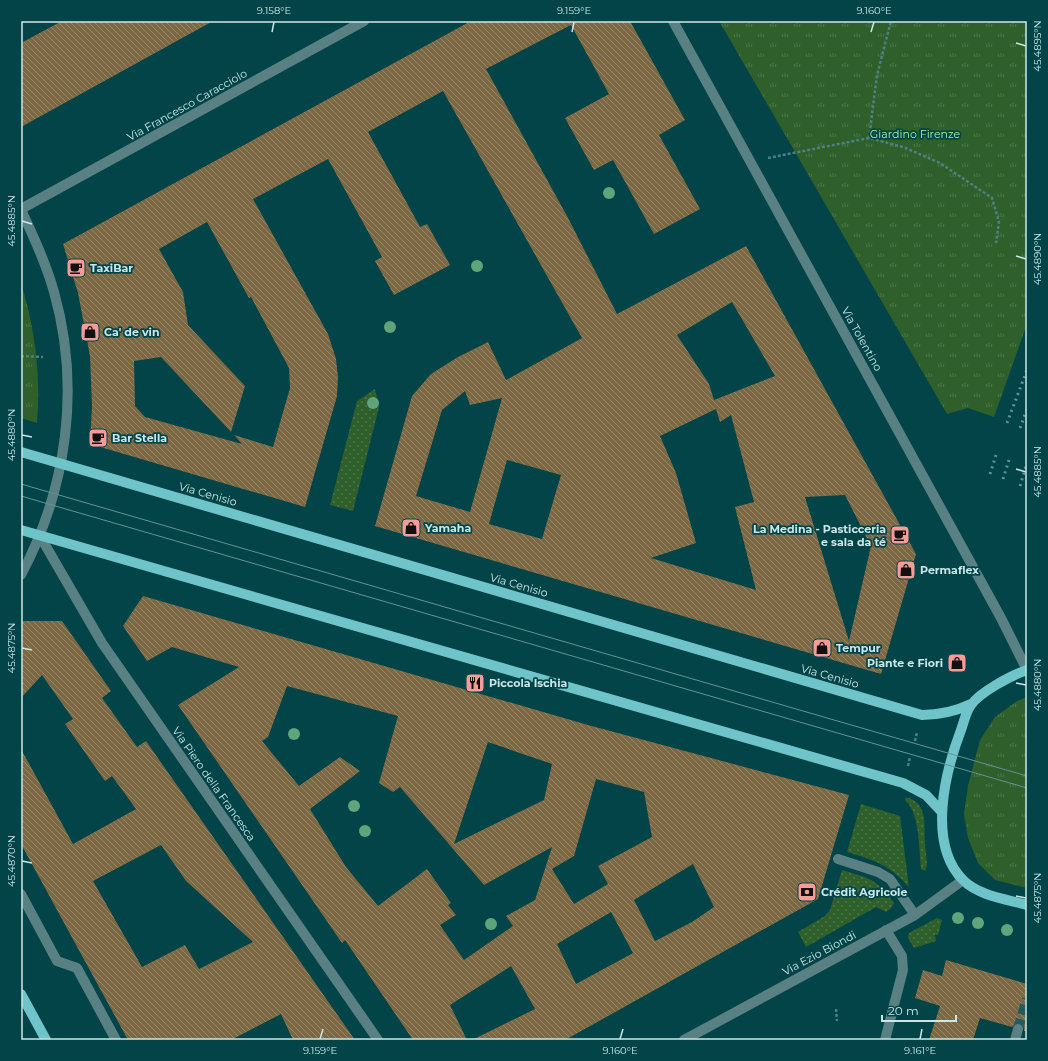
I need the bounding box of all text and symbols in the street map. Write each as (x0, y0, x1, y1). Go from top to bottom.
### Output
text: 9.158°E (257, 4, 292, 17)
text: 9.159°E (557, 4, 591, 17)
text: 9.160°E (856, 4, 892, 17)
text: 45.4895°N (1031, 20, 1044, 72)
street label: Via Francesco Caracciolo (125, 66, 250, 144)
park label: Giardino Firenze (870, 127, 961, 141)
text: 45.4885°N (5, 195, 18, 247)
text: 45.4890°N (1031, 233, 1044, 285)
cafe icon: TaxiBar (65, 257, 87, 279)
place label: TaxiBar (90, 261, 133, 275)
street label: Via Tolentino (839, 304, 885, 374)
shop icon: Ca' de vin (79, 321, 101, 343)
place label: Ca' de vin (104, 325, 160, 339)
text: 45.4880°N (5, 409, 18, 461)
cafe icon: Bar Stella (87, 427, 109, 449)
place label: Bar Stella (112, 431, 167, 445)
text: 45.4885°N (1031, 446, 1044, 498)
street label: Via Cenisio (177, 479, 239, 509)
shop icon: Yamaha (400, 517, 422, 539)
place label: Yamaha (424, 521, 471, 535)
place label: La Medina - Pasticceria e sala da té (753, 522, 886, 549)
cafe icon: La Medina - Pasticceria e sala da té (889, 524, 911, 546)
shop icon: Permaflex (895, 559, 917, 581)
place label: Permaflex (920, 563, 979, 577)
street label: Via Cenisio (488, 570, 550, 600)
text: 45.4875°N (5, 623, 18, 673)
shop icon: Tempur (811, 637, 833, 659)
place label: Tempur (836, 641, 881, 655)
shop icon: Piante e Fiori (946, 652, 968, 674)
place label: Piante e Fiori (867, 656, 943, 670)
text: 45.4880°N (1031, 659, 1044, 711)
street label: Via Cenisio (799, 661, 861, 691)
restaurant icon: Piccola Ischia (464, 672, 486, 694)
place label: Piccola Ischia (489, 676, 567, 690)
street label: Via Piero della Francesca (169, 724, 259, 844)
text: 45.4870°N (5, 835, 18, 887)
text: 45.4875°N (1031, 873, 1044, 923)
bank icon: Crédit Agricole (796, 881, 818, 903)
place label: Crédit Agricole (821, 885, 907, 899)
street label: Via Ezio Biondi (780, 928, 858, 978)
scale bar (882, 997, 956, 1023)
text: 20 m (888, 1003, 919, 1018)
text: 9.159°E (303, 1044, 337, 1057)
text: 9.160°E (602, 1044, 638, 1057)
text: 9.161°E (904, 1044, 936, 1057)

